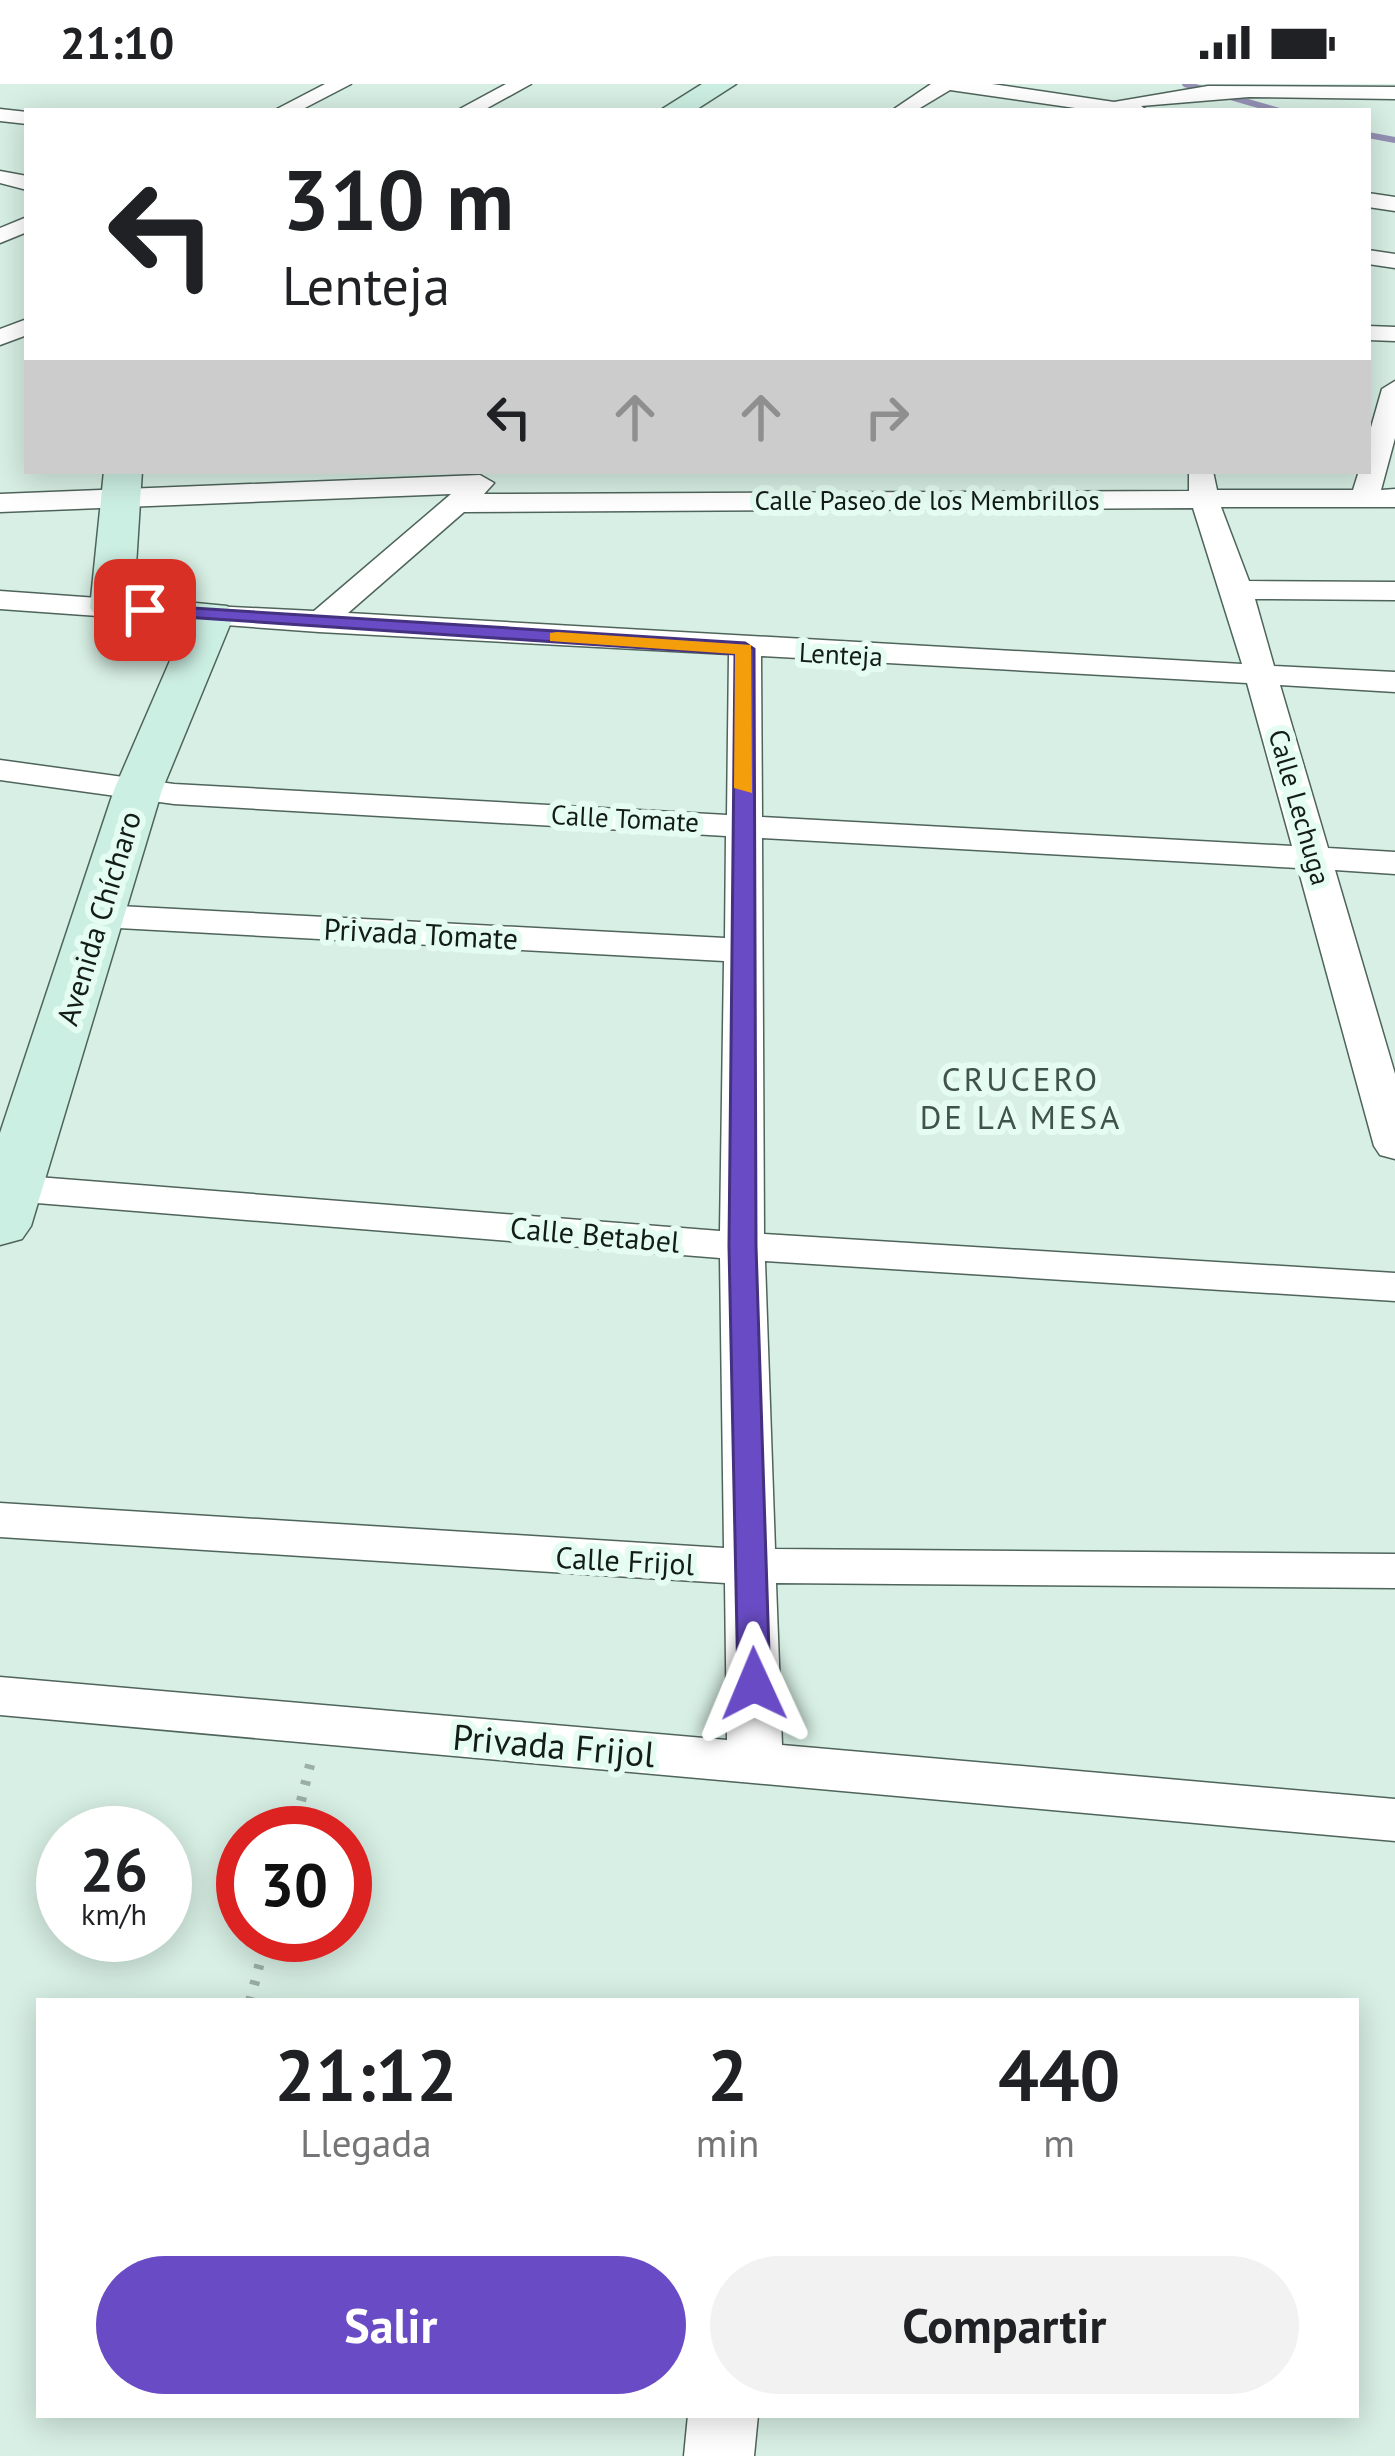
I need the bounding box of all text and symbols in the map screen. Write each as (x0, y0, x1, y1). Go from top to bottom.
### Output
text: 21:10 (60, 13, 174, 71)
text: 310 m (282, 144, 514, 253)
icon: left (84, 156, 240, 312)
text: Lenteja (282, 250, 450, 320)
icon: left (476, 384, 542, 450)
icon: ahead (602, 384, 668, 450)
icon: ahead (728, 384, 794, 450)
icon: right (854, 384, 920, 450)
street label: Calle Paseo de los Membrillos (754, 483, 1100, 517)
pin (94, 559, 196, 661)
icon: arrive (112, 577, 178, 643)
street label: Lenteja (798, 635, 884, 673)
street label: Calle Lechuga (1262, 725, 1338, 889)
street label: Calle Tomate (550, 797, 700, 839)
street label: Avenida Chícharo (47, 806, 149, 1030)
street label: Privada Tomate (323, 908, 519, 958)
district label: CRUCERO DE LA MESA (920, 1057, 1122, 1138)
street label: Calle Betabel (508, 1207, 682, 1261)
street label: Calle Frijol (555, 1537, 696, 1583)
position arrow (691, 1621, 817, 1747)
street label: Privada Frijol (451, 1713, 658, 1777)
speed limit sign: 30 (216, 1806, 372, 1962)
text: 26 (80, 1830, 148, 1908)
text: km/h (81, 1894, 147, 1933)
text: 21:12 (275, 2028, 457, 2121)
text: 2 (707, 2028, 748, 2121)
text: 440 (998, 2028, 1120, 2121)
text: Llegada (300, 2117, 432, 2168)
text: min (696, 2117, 759, 2168)
text: m (1043, 2117, 1075, 2168)
button: Salir (96, 2256, 686, 2394)
button: Compartir (710, 2256, 1299, 2394)

